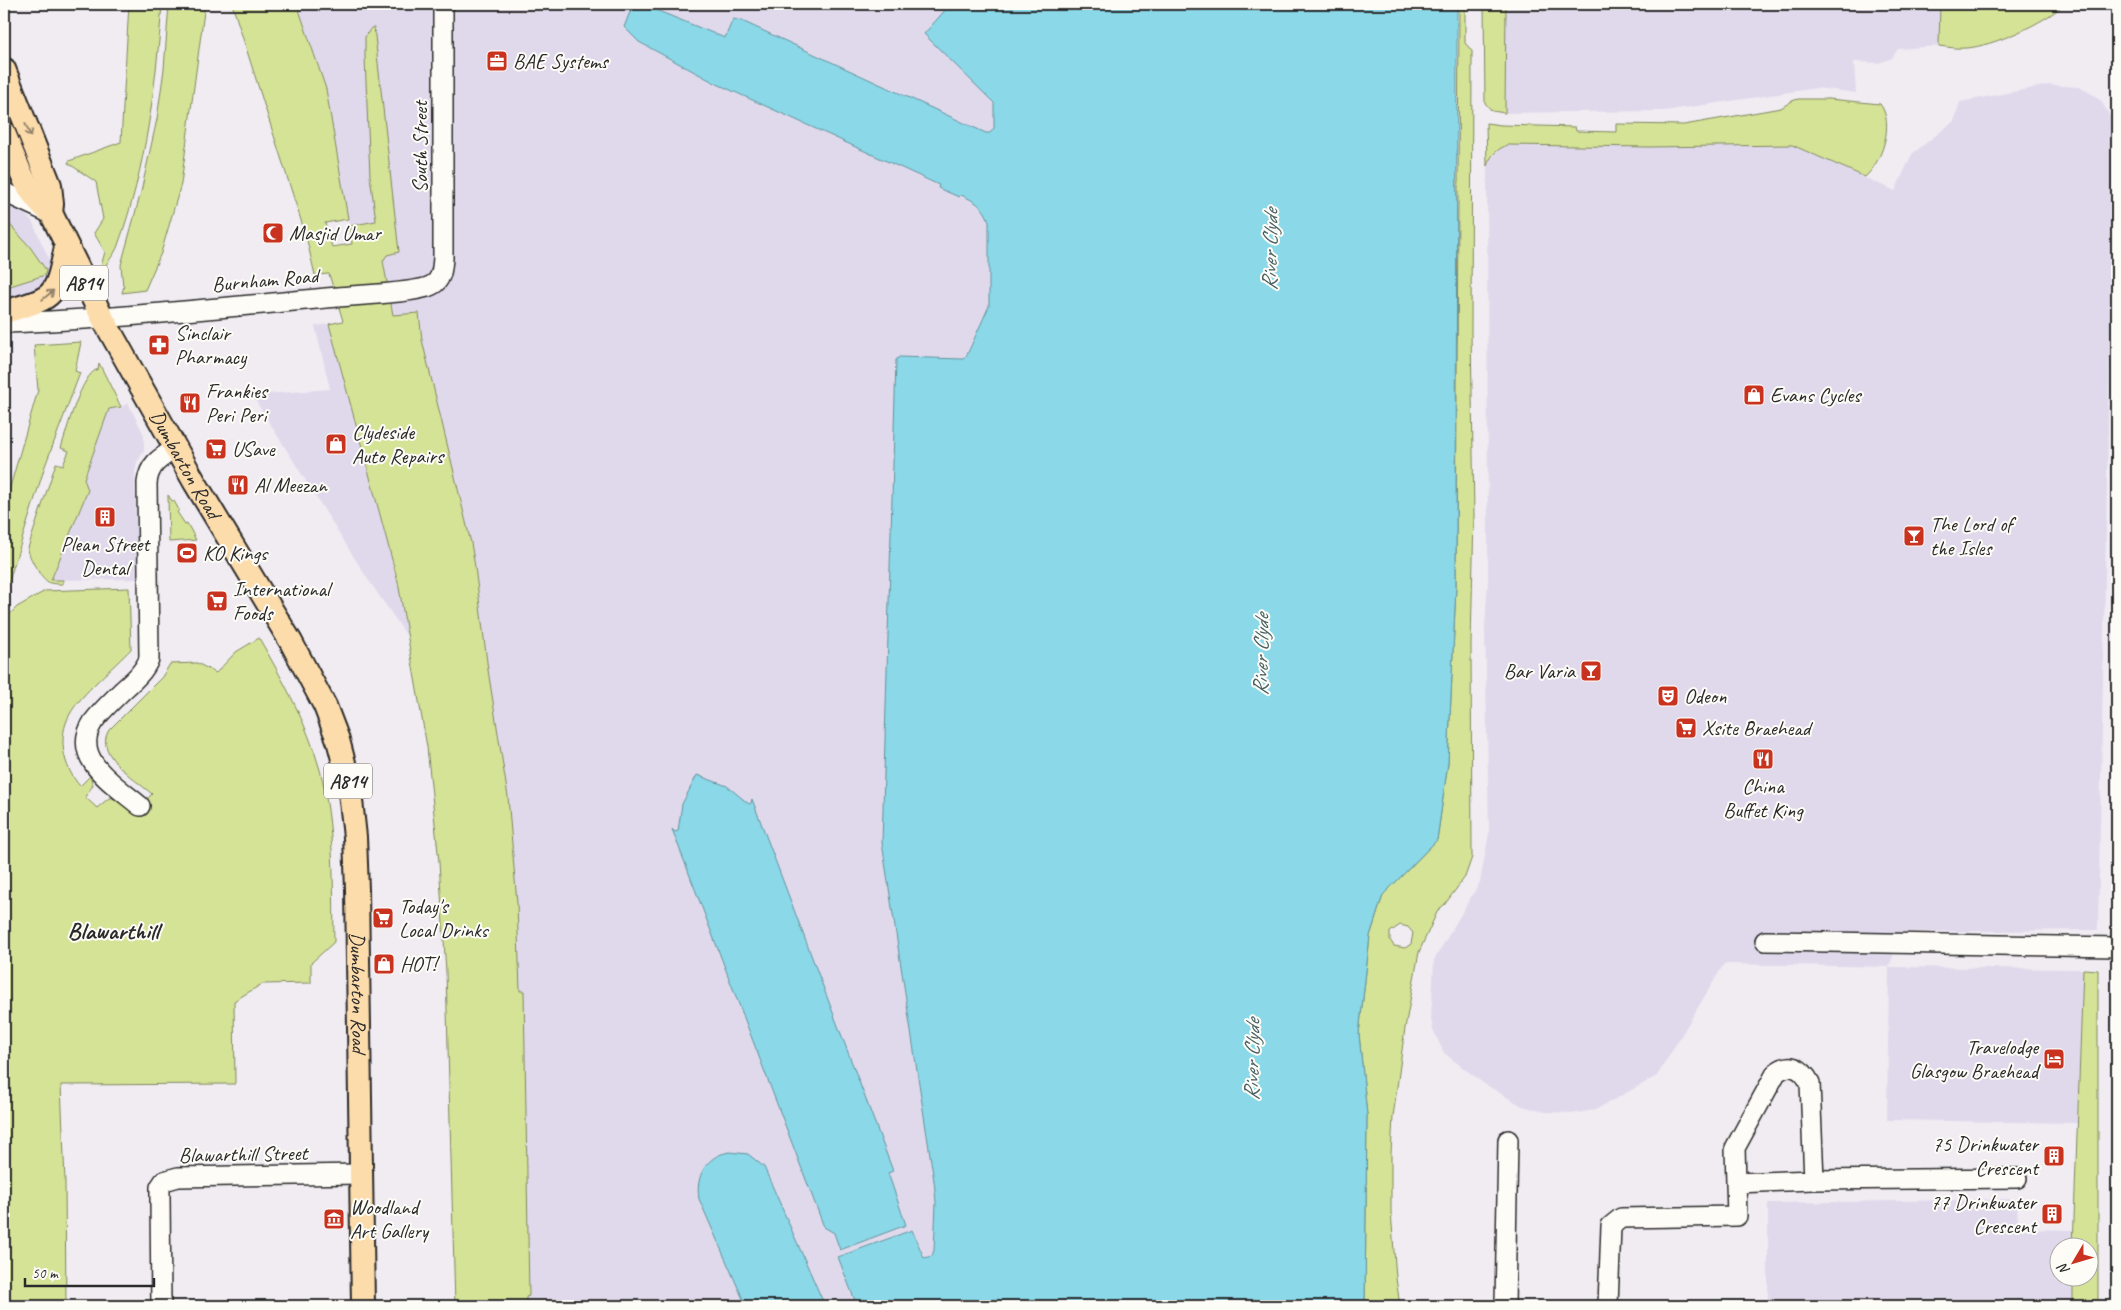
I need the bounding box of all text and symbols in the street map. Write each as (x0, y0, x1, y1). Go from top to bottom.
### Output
place label: BAE Systems (513, 48, 609, 74)
office icon: BAE Systems (485, 49, 509, 73)
street label: South Street (407, 99, 433, 193)
one-way arrow (24, 122, 34, 137)
water label: River Clyde (1255, 205, 1285, 291)
place label: Masjid Umar (289, 220, 382, 246)
mosque icon: Masjid Umar (261, 221, 285, 245)
street label: Burnham Road (211, 262, 323, 298)
road number: A814 (60, 266, 108, 300)
one-way arrow (42, 289, 55, 300)
place label: Sinclair Pharmacy (175, 320, 248, 370)
pharmacy icon: Sinclair Pharmacy (147, 333, 171, 357)
place label: Frankies Peri Peri (206, 378, 270, 428)
place label: Evans Cycles (1770, 382, 1862, 408)
shop icon: Evans Cycles (1742, 383, 1766, 407)
restaurant icon: Frankies Peri Peri (178, 391, 202, 415)
street label: Dumbarton Road (144, 406, 228, 526)
place label: Clydeside Auto Repairs (352, 419, 445, 469)
shop icon: Clydeside Auto Repairs (324, 432, 348, 456)
place label: USave (232, 436, 276, 462)
supermarket icon: USave (204, 437, 228, 461)
place label: Al Meezan (254, 472, 328, 498)
restaurant icon: Al Meezan (226, 473, 250, 497)
building icon: Plean Street Dental (93, 505, 117, 529)
place label: The Lord of the Isles (1930, 511, 2017, 561)
bar icon: The Lord of the Isles (1902, 524, 1926, 548)
place label: Plean Street Dental (61, 531, 151, 581)
place label: KO Kings (203, 540, 269, 566)
sports icon: KO Kings (175, 541, 199, 565)
place label: International Foods (233, 576, 333, 626)
supermarket icon: International Foods (205, 589, 229, 613)
water label: River Clyde (1246, 610, 1276, 696)
place label: Bar Varia (1504, 658, 1577, 684)
bar icon: Bar Varia (1579, 659, 1603, 683)
place label: Odeon (1684, 683, 1727, 709)
theatre icon: Odeon (1656, 684, 1680, 708)
place label: Xsite Braehead (1702, 715, 1814, 741)
supermarket icon: Xsite Braehead (1674, 716, 1698, 740)
restaurant icon: China Buffet King (1751, 747, 1775, 771)
road number: A814 (324, 764, 372, 798)
place label: China Buffet King (1723, 773, 1804, 823)
place label: Today's Local Drinks (399, 893, 490, 943)
supermarket icon: Today's Local Drinks (371, 906, 395, 930)
district label: Blawarthill (68, 916, 163, 946)
street label: Dumbarton Road (345, 932, 372, 1056)
place label: HOT! (400, 951, 441, 977)
shop icon: HOT! (372, 952, 396, 976)
water label: River Clyde (1237, 1015, 1267, 1101)
place label: Travelodge Glasgow Braehead (1910, 1034, 2042, 1084)
hotel icon: Travelodge Glasgow Braehead (2042, 1047, 2066, 1071)
place label: 75 Drinkwater Crescent (1932, 1131, 2040, 1181)
street label: Blawarthill Street (178, 1140, 310, 1168)
building icon: 75 Drinkwater Crescent (2042, 1144, 2066, 1168)
place label: 77 Drinkwater Crescent (1930, 1189, 2038, 1239)
place label: Woodland Art Gallery (350, 1194, 430, 1244)
building icon: 77 Drinkwater Crescent (2040, 1202, 2064, 1226)
museum icon: Woodland Art Gallery (322, 1207, 346, 1231)
north arrow (2048, 1238, 2098, 1288)
scale bar (25, 1255, 154, 1287)
text: N (2053, 1259, 2074, 1278)
text: 50 m (32, 1264, 59, 1283)

